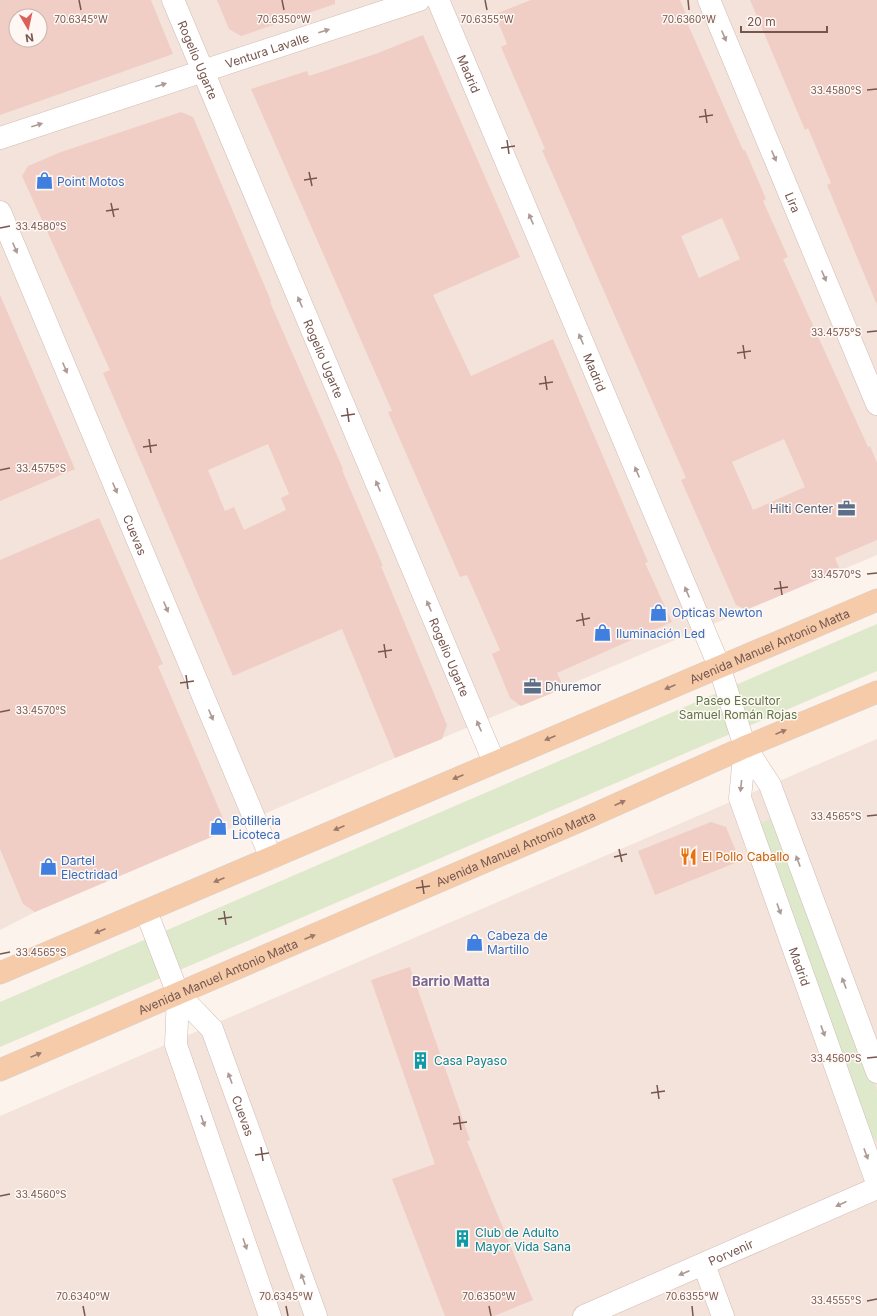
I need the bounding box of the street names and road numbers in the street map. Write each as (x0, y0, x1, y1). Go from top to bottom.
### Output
street label: Rogelio Ugarte (175, 18, 221, 102)
street label: Ventura Lavalle (223, 29, 311, 71)
street label: Madrid (454, 52, 484, 95)
street label: Lira (782, 190, 804, 215)
street label: Rogelio Ugarte (301, 317, 347, 400)
street label: Madrid (580, 351, 610, 394)
street label: Cuevas (120, 512, 151, 557)
street label: Avenida Manuel Antonio Matta (687, 605, 852, 686)
street label: Rogelio Ugarte (427, 615, 473, 699)
street label: Avenida Manuel Antonio Matta (433, 807, 598, 889)
street label: Avenida Manuel Antonio Matta (136, 935, 300, 1017)
street label: Madrid (786, 945, 814, 988)
street label: Cuevas (229, 1093, 258, 1138)
street label: Porvenir (706, 1235, 756, 1268)

